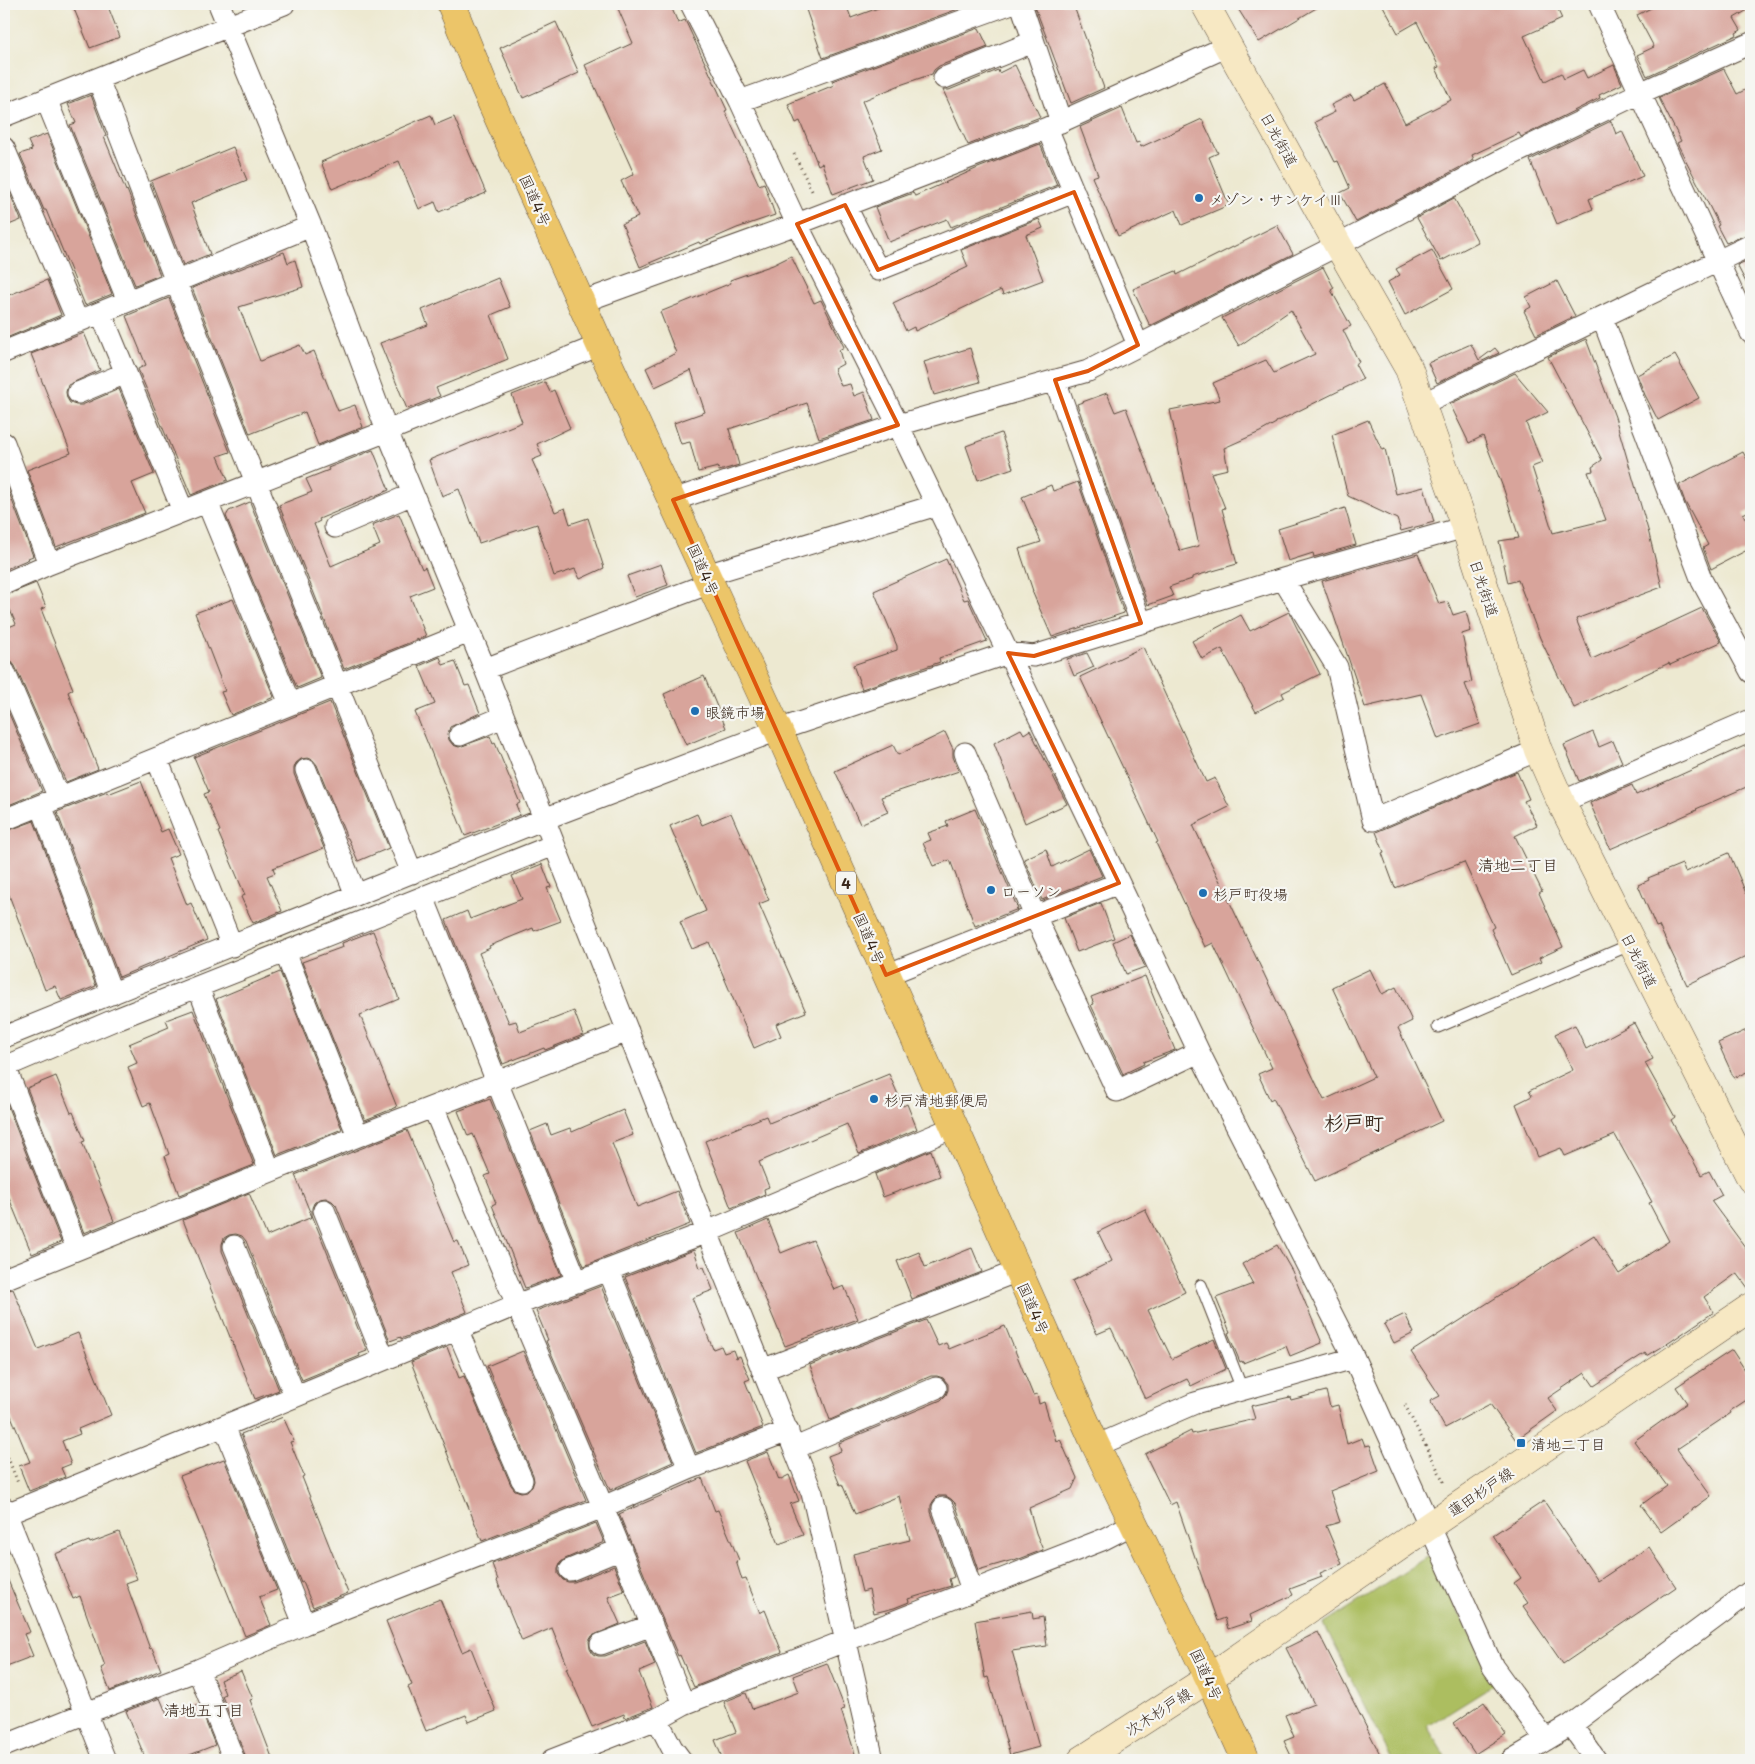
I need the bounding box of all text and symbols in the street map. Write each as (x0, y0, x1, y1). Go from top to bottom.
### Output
street label: 日光街道 (1255, 107, 1305, 171)
street label: 国道4号 (514, 170, 558, 230)
place label: メゾン・サンケイⅢ (1209, 187, 1343, 210)
marker: メゾン・サンケイⅢ (1193, 192, 1205, 204)
street label: 国道4号 (682, 539, 726, 599)
street label: 日光街道 (1465, 556, 1505, 620)
place label: 眼鏡市場 (705, 700, 765, 723)
marker: 眼鏡市場 (689, 705, 701, 717)
district label: 清地二丁目 (1478, 852, 1558, 876)
road number: 4 (836, 871, 856, 894)
place label: ローソン (1001, 879, 1061, 902)
place label: 杉戸町役場 (1213, 882, 1288, 905)
marker: ローソン (985, 884, 997, 896)
marker: 杉戸町役場 (1197, 887, 1209, 899)
street label: 国道4号 (848, 908, 892, 968)
street label: 日光街道 (1616, 928, 1664, 992)
place label: 杉戸清地郵便局 (884, 1088, 989, 1111)
marker: 杉戸清地郵便局 (868, 1093, 880, 1105)
district label: 杉戸町 (1324, 1107, 1384, 1137)
street label: 国道4号 (1012, 1278, 1056, 1338)
place label: 清地二丁目 (1531, 1432, 1606, 1455)
marker: 清地二丁目 (1515, 1437, 1527, 1449)
street label: 蓮田杉戸線 (1442, 1460, 1518, 1522)
street label: 国道4号 (1185, 1644, 1229, 1704)
street label: 次木杉戸線 (1120, 1681, 1196, 1741)
district label: 清地五丁目 (164, 1697, 244, 1721)

